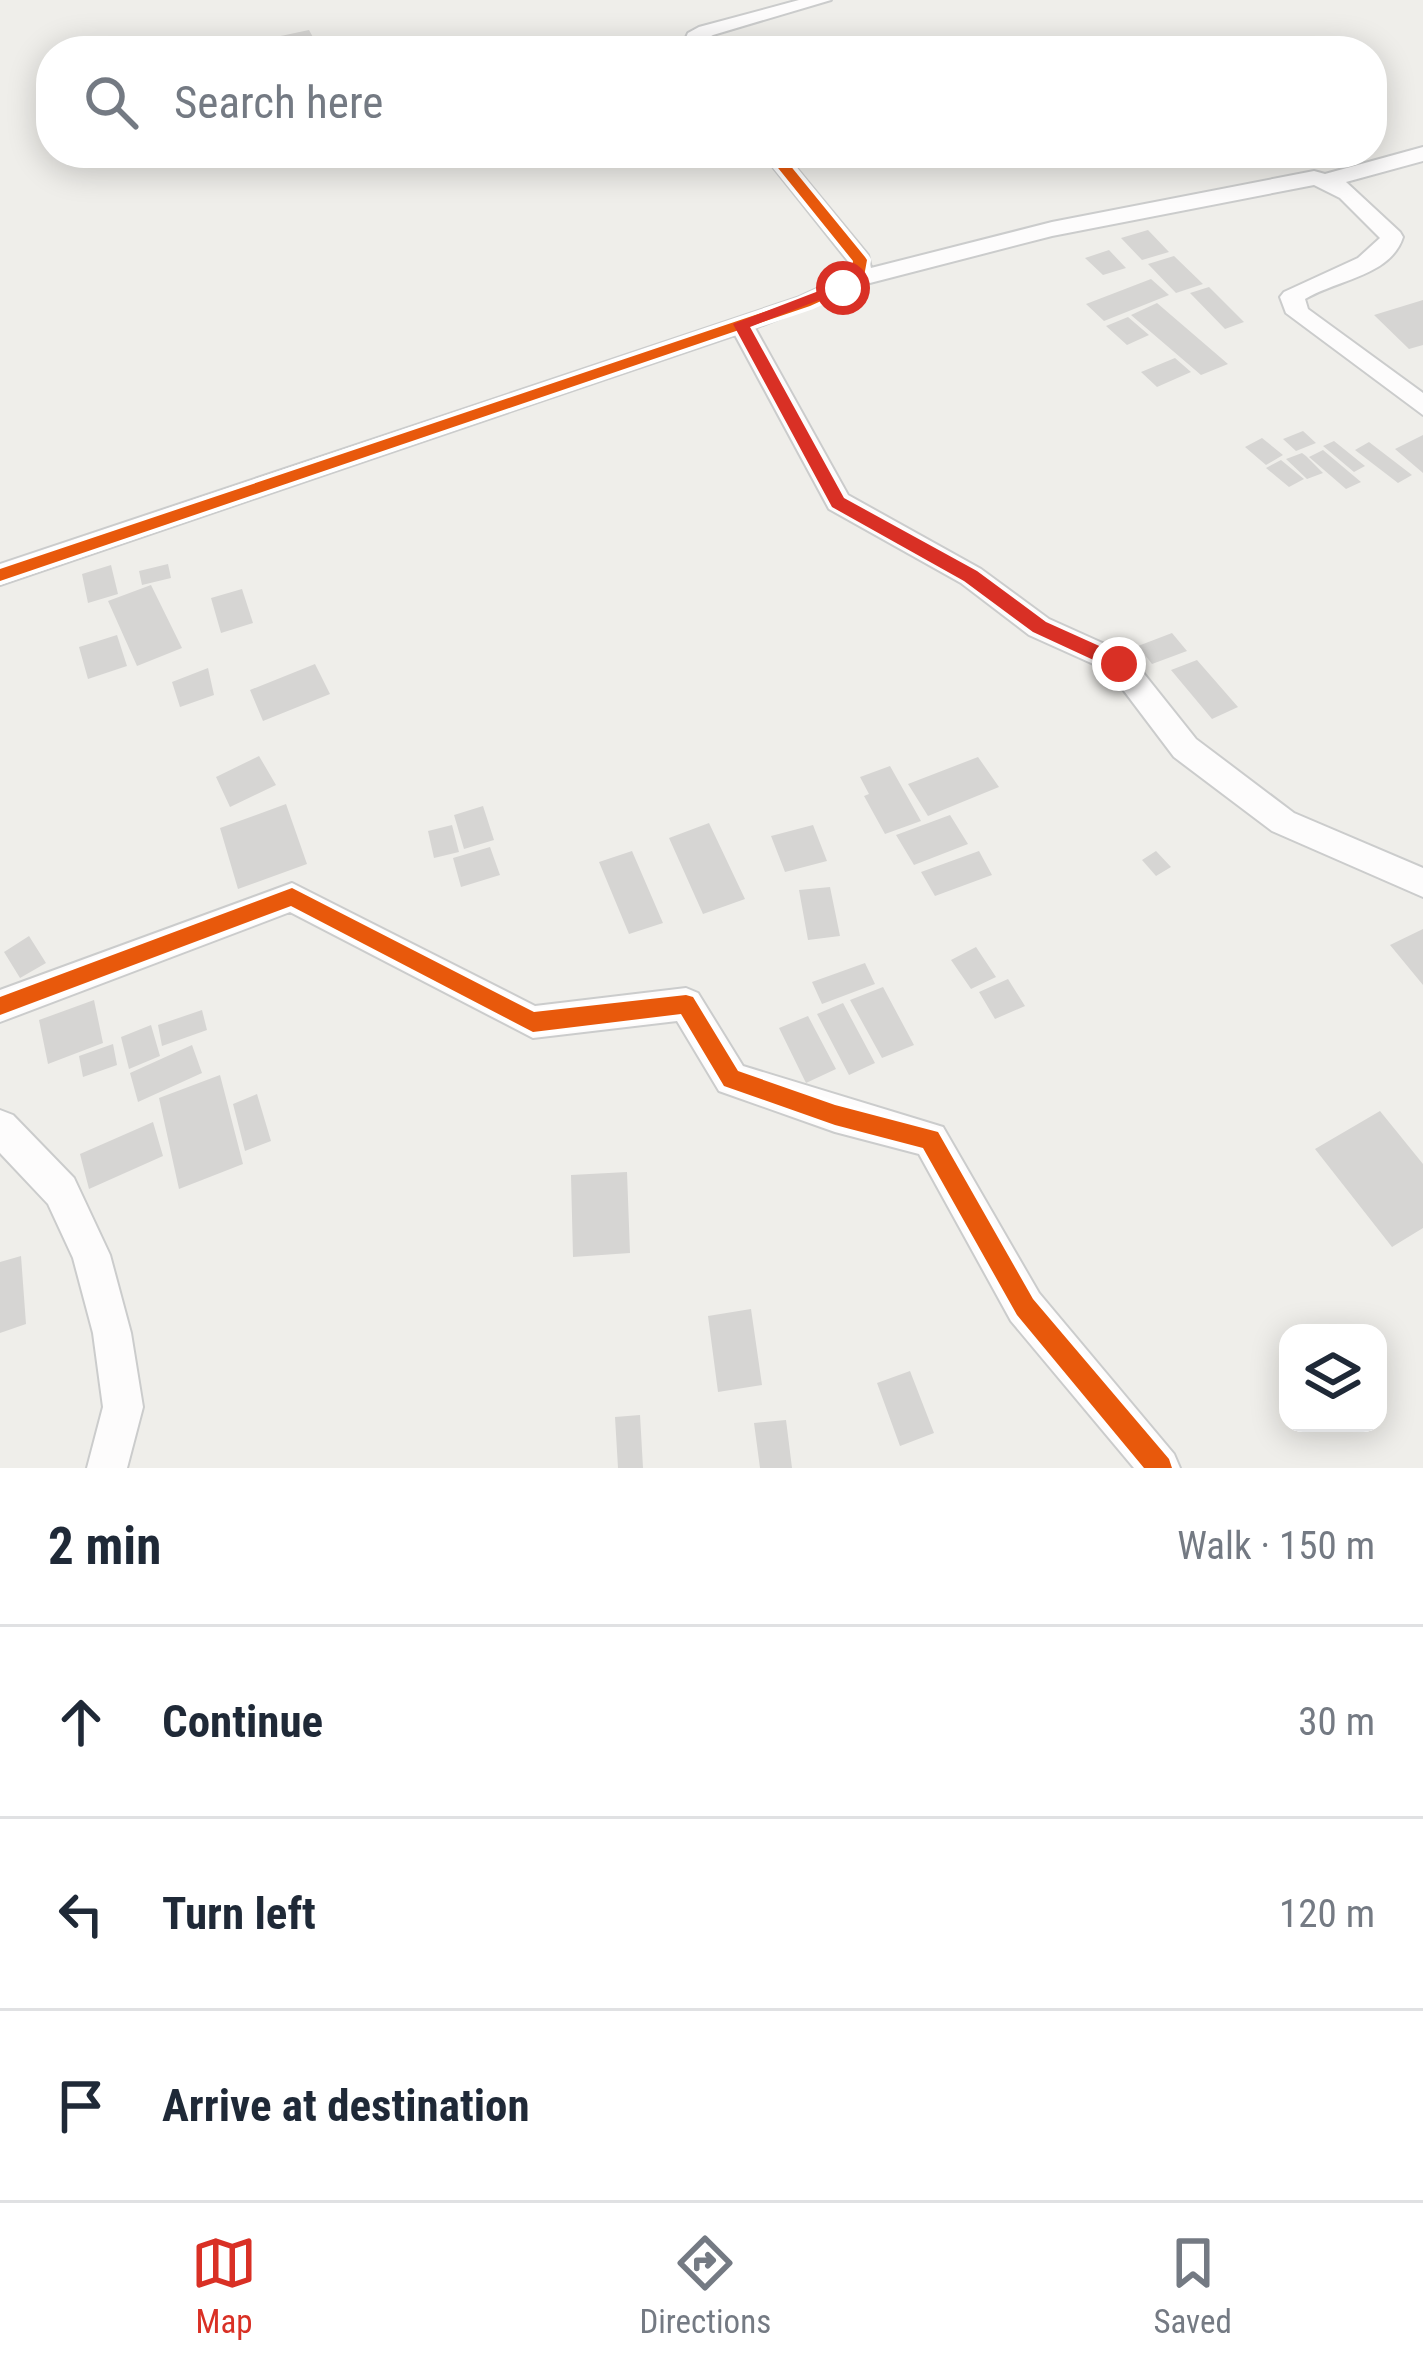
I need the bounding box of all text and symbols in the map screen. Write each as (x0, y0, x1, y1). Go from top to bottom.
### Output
search box (36, 36, 1387, 168)
icon: search (78, 69, 144, 135)
text: Search here (174, 76, 383, 129)
route start (816, 261, 870, 315)
route end (1092, 637, 1146, 691)
map controls (1279, 1324, 1387, 1432)
button: layers (1279, 1324, 1387, 1432)
text: 2 min (48, 1517, 161, 1576)
text: Walk · 150 m (1177, 1523, 1375, 1569)
icon: ahead (48, 1689, 114, 1755)
text: Continue (162, 1695, 323, 1748)
text: 30 m (1298, 1699, 1375, 1745)
icon: left (48, 1881, 114, 1947)
text: Turn left (162, 1887, 316, 1940)
text: 120 m (1279, 1891, 1375, 1937)
icon: arrive (48, 2073, 114, 2139)
text: Arrive at destination (162, 2079, 530, 2132)
tab: Map (191, 2230, 257, 2341)
tab: Directions (639, 2230, 771, 2341)
tab: Saved (1153, 2230, 1232, 2341)

